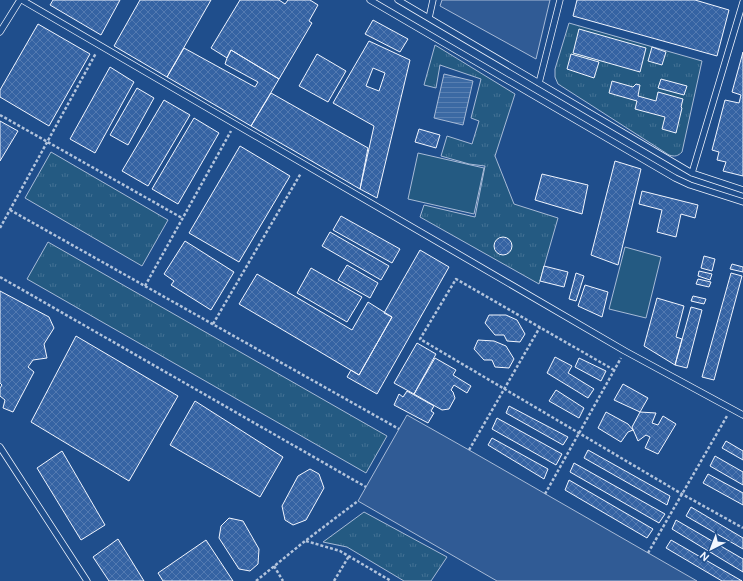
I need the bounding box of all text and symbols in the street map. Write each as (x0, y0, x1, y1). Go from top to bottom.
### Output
north arrow (691, 529, 731, 569)
text: N (697, 549, 712, 564)

